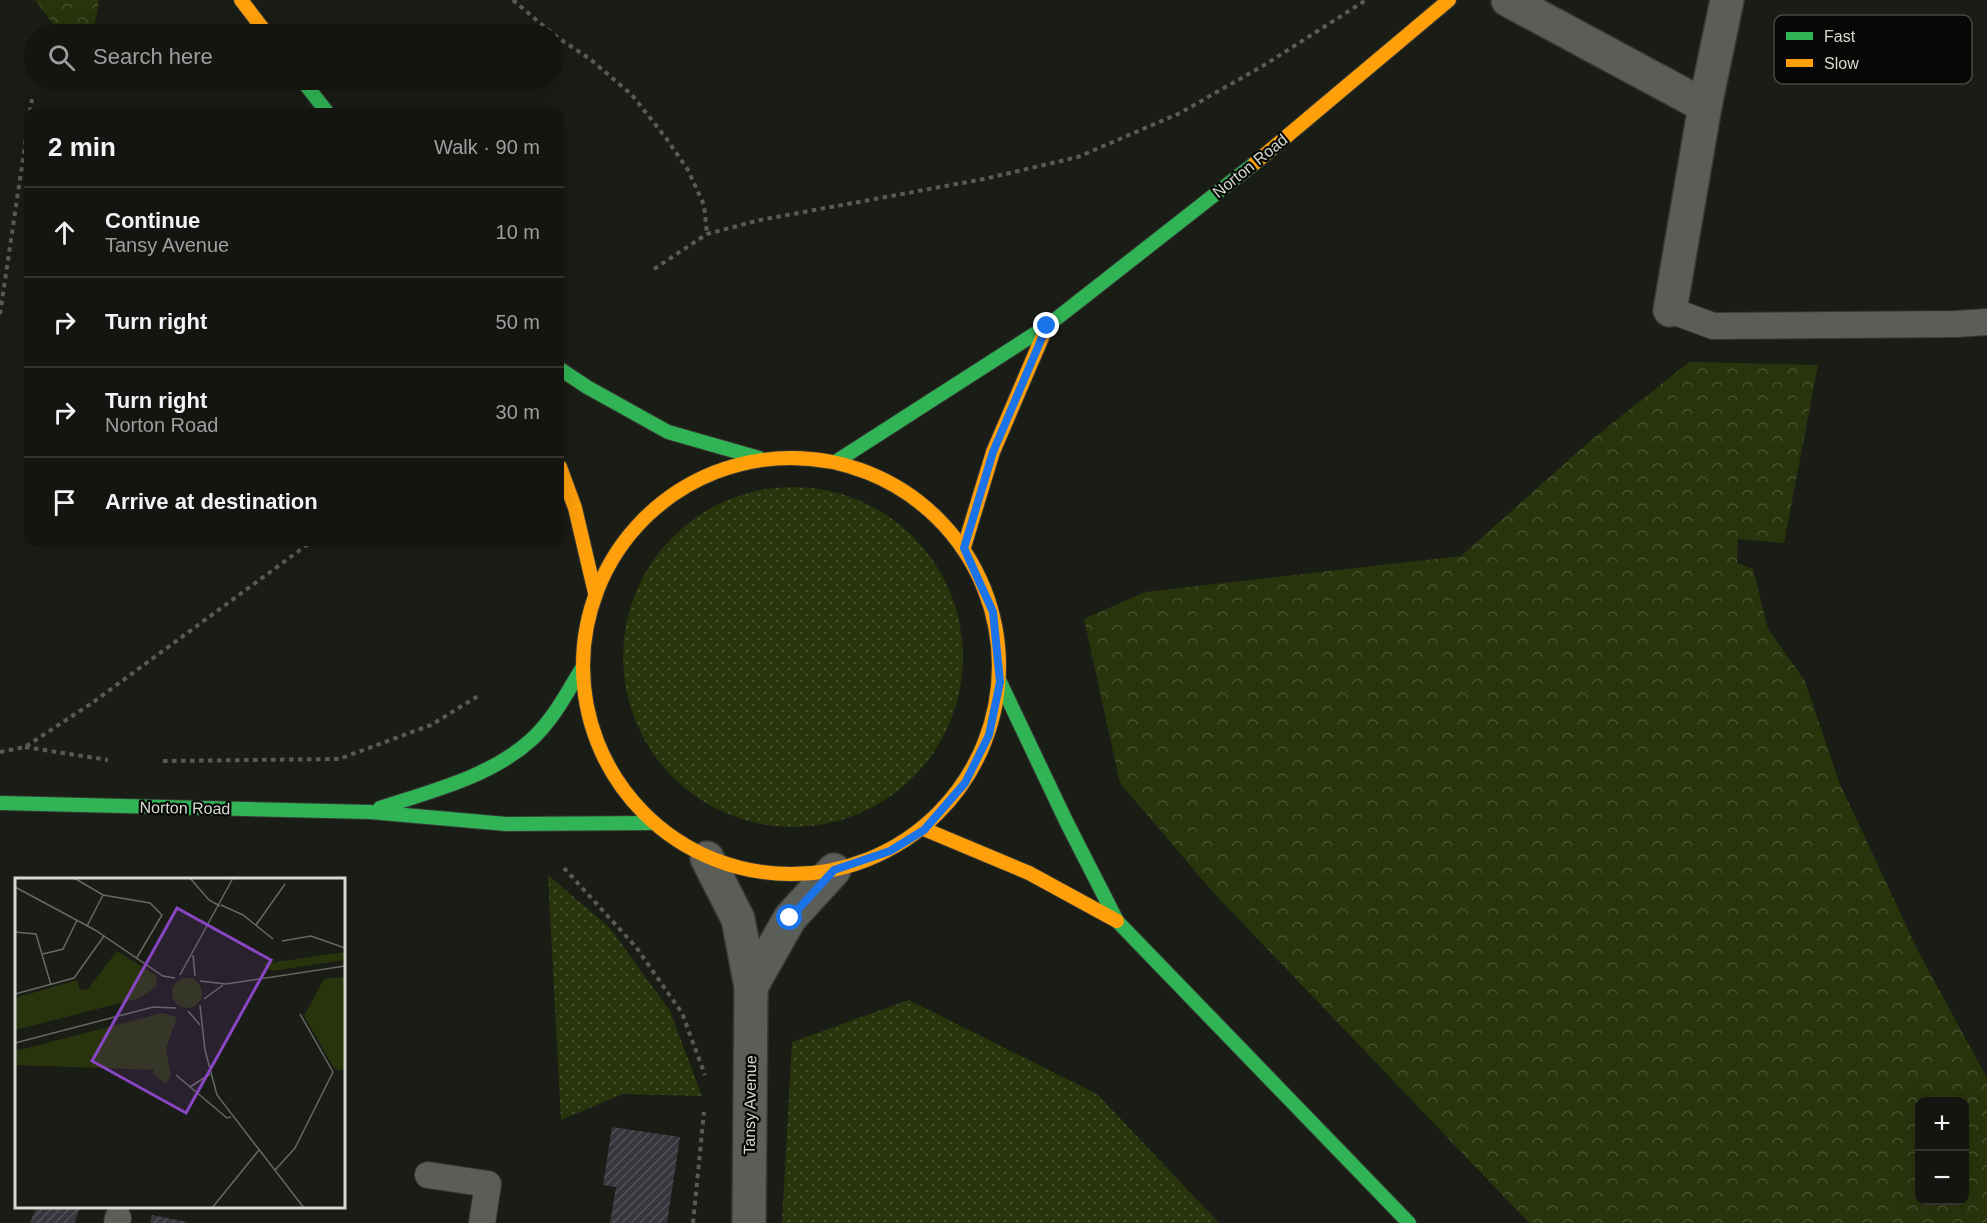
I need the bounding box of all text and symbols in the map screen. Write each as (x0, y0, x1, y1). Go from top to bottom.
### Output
legend (1774, 15, 1972, 84)
search box (24, 24, 564, 90)
text: Fast (1824, 28, 1856, 45)
icon: search (45, 41, 78, 74)
text: Search here (93, 44, 213, 69)
text: Slow (1824, 55, 1859, 72)
street label: Norton Road (1209, 131, 1291, 201)
text: 2 min (48, 132, 116, 162)
text: Walk · 90 m (434, 136, 540, 158)
text: Continue (105, 208, 200, 233)
icon: ahead (48, 216, 81, 249)
text: 10 m (496, 221, 540, 243)
text: Tansy Avenue (105, 234, 229, 256)
icon: right (48, 306, 81, 339)
text: Turn right (105, 309, 207, 334)
text: 50 m (496, 311, 540, 333)
route end (1033, 312, 1059, 338)
text: Turn right (105, 388, 207, 413)
icon: right (48, 396, 81, 429)
text: 30 m (496, 401, 540, 423)
text: Norton Road (105, 414, 218, 436)
icon: arrive (48, 486, 81, 519)
text: Arrive at destination (105, 489, 318, 514)
street label: Norton Road (139, 799, 231, 817)
inset map (15, 878, 345, 1208)
route start (776, 904, 802, 930)
street label: Tansy Avenue (741, 1055, 759, 1155)
map controls (1915, 1097, 1969, 1205)
button: + (1915, 1097, 1969, 1151)
button: − (1915, 1151, 1969, 1205)

